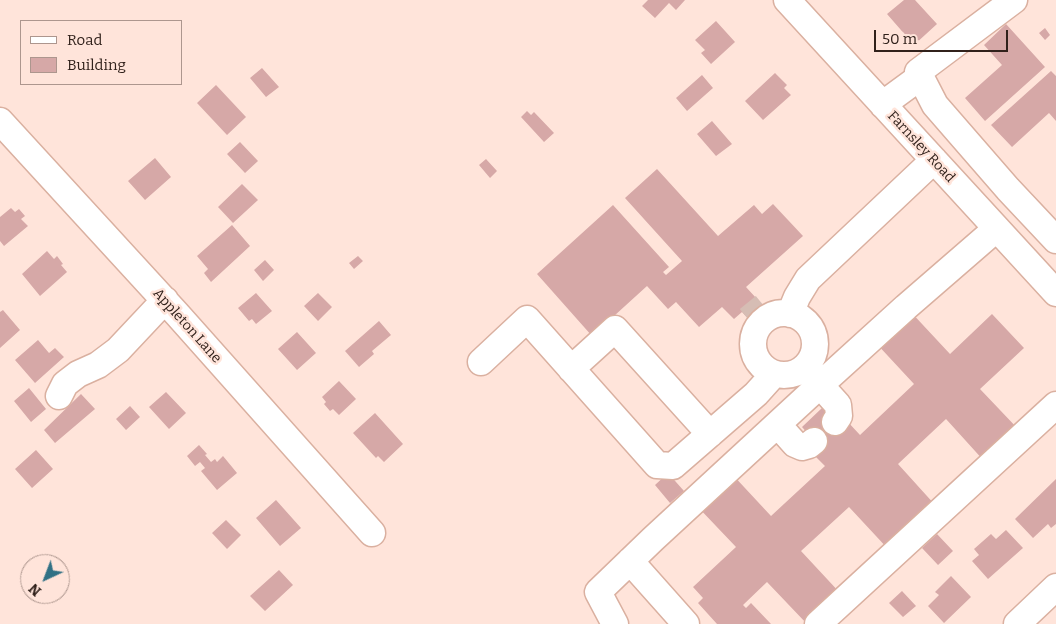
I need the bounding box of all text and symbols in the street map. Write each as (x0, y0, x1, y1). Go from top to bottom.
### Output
legend (20, 20, 182, 85)
scale bar (876, 20, 1010, 52)
text: 50 m (882, 30, 917, 48)
text: Road (67, 31, 102, 49)
text: Building (67, 56, 126, 74)
street label: Farnsley Road (884, 108, 958, 186)
street label: Appleton Lane (149, 285, 225, 367)
north arrow (20, 554, 70, 604)
text: N (25, 580, 45, 600)

